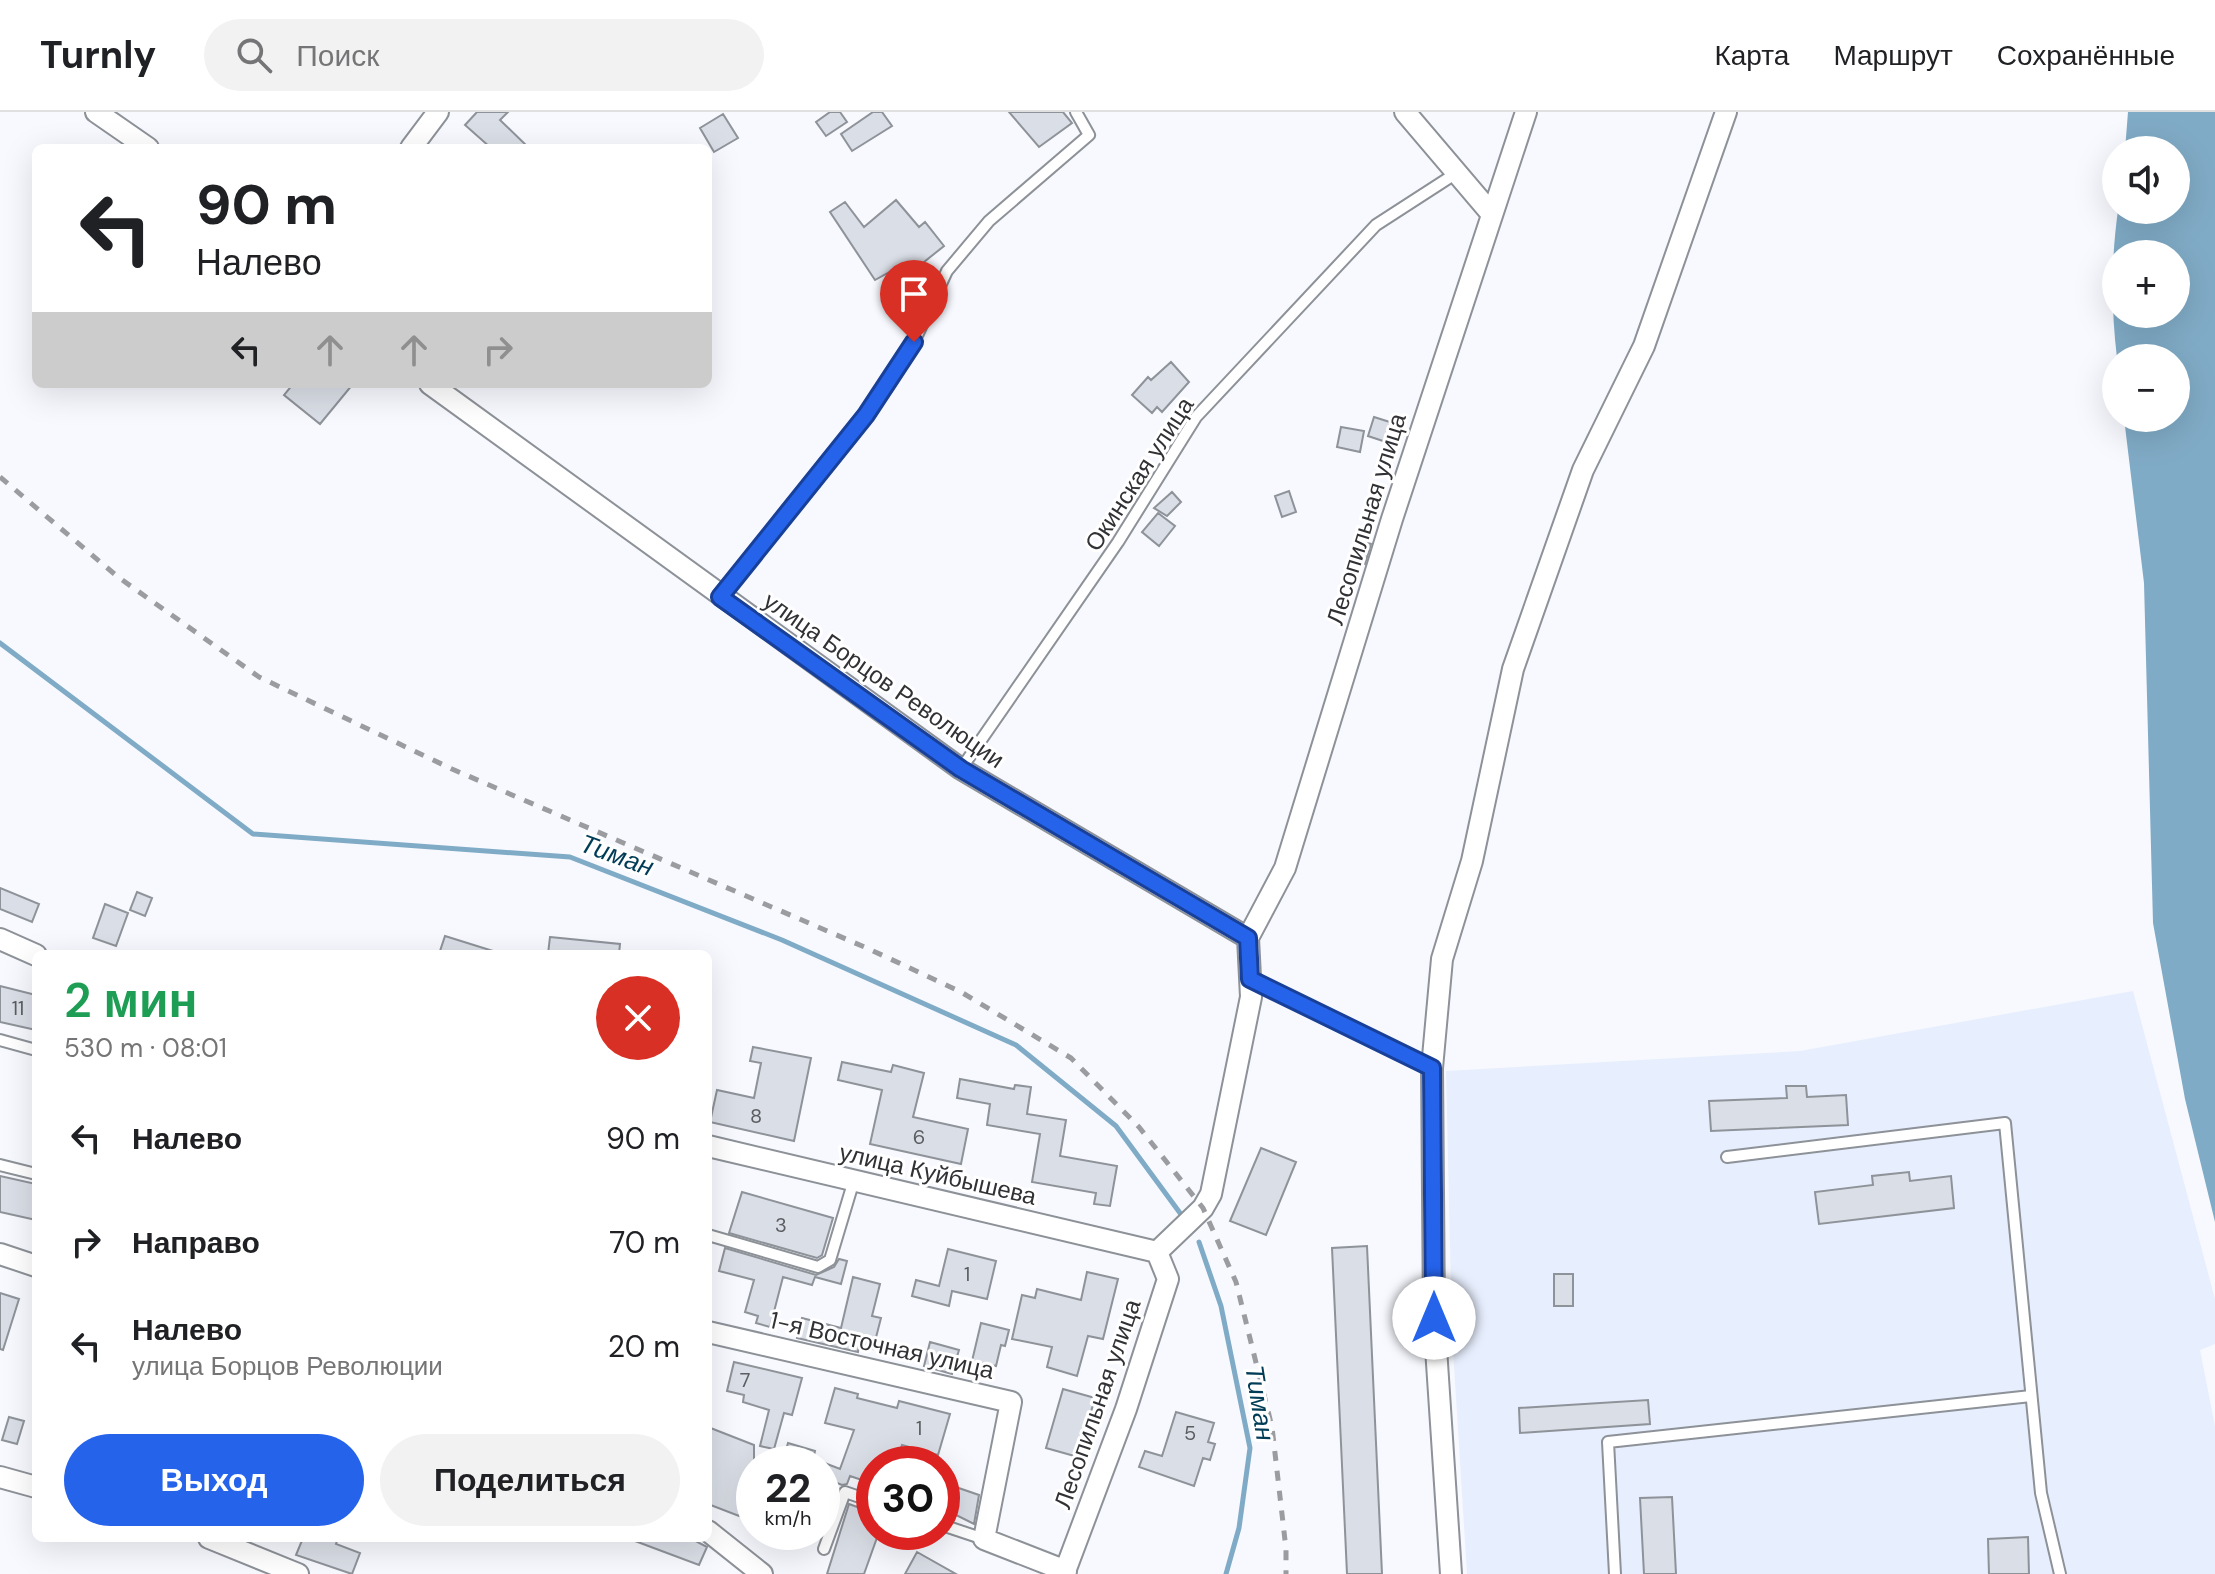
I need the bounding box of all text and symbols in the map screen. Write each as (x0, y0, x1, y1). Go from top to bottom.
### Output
search box (204, 19, 764, 91)
text: Turnly (40, 30, 156, 80)
icon: search (232, 33, 276, 77)
text: Поиск (296, 36, 379, 75)
text: Карта (1714, 37, 1789, 74)
text: Маршрут (1833, 37, 1953, 74)
text: Сохранённые (1997, 37, 2175, 74)
map controls (2102, 136, 2190, 432)
button: sound (2102, 136, 2190, 224)
text: 90 m (196, 168, 337, 241)
icon: left (64, 176, 168, 280)
text: Налево (196, 239, 322, 286)
button: + (2102, 240, 2190, 328)
pin (880, 260, 948, 342)
icon: arrive (892, 272, 936, 316)
icon: left (224, 328, 268, 372)
icon: ahead (308, 328, 352, 372)
icon: ahead (392, 328, 436, 372)
icon: right (476, 328, 520, 372)
button: − (2102, 344, 2190, 432)
street label: Окинская улица (1078, 391, 1201, 557)
street label: Лесопильная улица (1319, 409, 1413, 629)
street label: улица Борцов Революции (758, 585, 1010, 775)
water label: Тиман (575, 826, 659, 884)
text: 2 мин (64, 969, 197, 1032)
button: close (596, 976, 680, 1060)
house number: 11 (12, 995, 24, 1021)
text: 530 m · 08:01 (64, 1031, 227, 1065)
house number: 8 (750, 1103, 762, 1129)
icon: left (64, 1116, 108, 1160)
text: Налево (132, 1119, 242, 1158)
text: 90 m (606, 1119, 680, 1158)
house number: 6 (913, 1124, 925, 1150)
street label: улица Куйбышева (836, 1136, 1040, 1212)
house number: 3 (775, 1212, 787, 1238)
icon: right (64, 1220, 108, 1264)
text: Направо (132, 1223, 260, 1262)
text: 70 m (609, 1223, 680, 1262)
house number: 1 (964, 1261, 970, 1287)
position arrow (1392, 1276, 1476, 1360)
street label: Лесопильная улица (1047, 1295, 1148, 1513)
street label: 1-я Восточная улица (767, 1304, 998, 1386)
text: Налево (132, 1310, 242, 1349)
icon: left (64, 1324, 108, 1368)
text: 20 m (608, 1327, 680, 1366)
text: улица Борцов Революции (132, 1349, 443, 1383)
water label: Тиман (1237, 1363, 1283, 1443)
house number: 7 (740, 1367, 750, 1393)
house number: 1 (916, 1415, 922, 1441)
house number: 5 (1184, 1420, 1196, 1446)
button: Выход (64, 1434, 364, 1526)
button: Поделиться (380, 1434, 680, 1526)
speed limit sign: 30 (856, 1446, 960, 1550)
text: 22 (765, 1462, 811, 1514)
text: km/h (764, 1505, 812, 1531)

